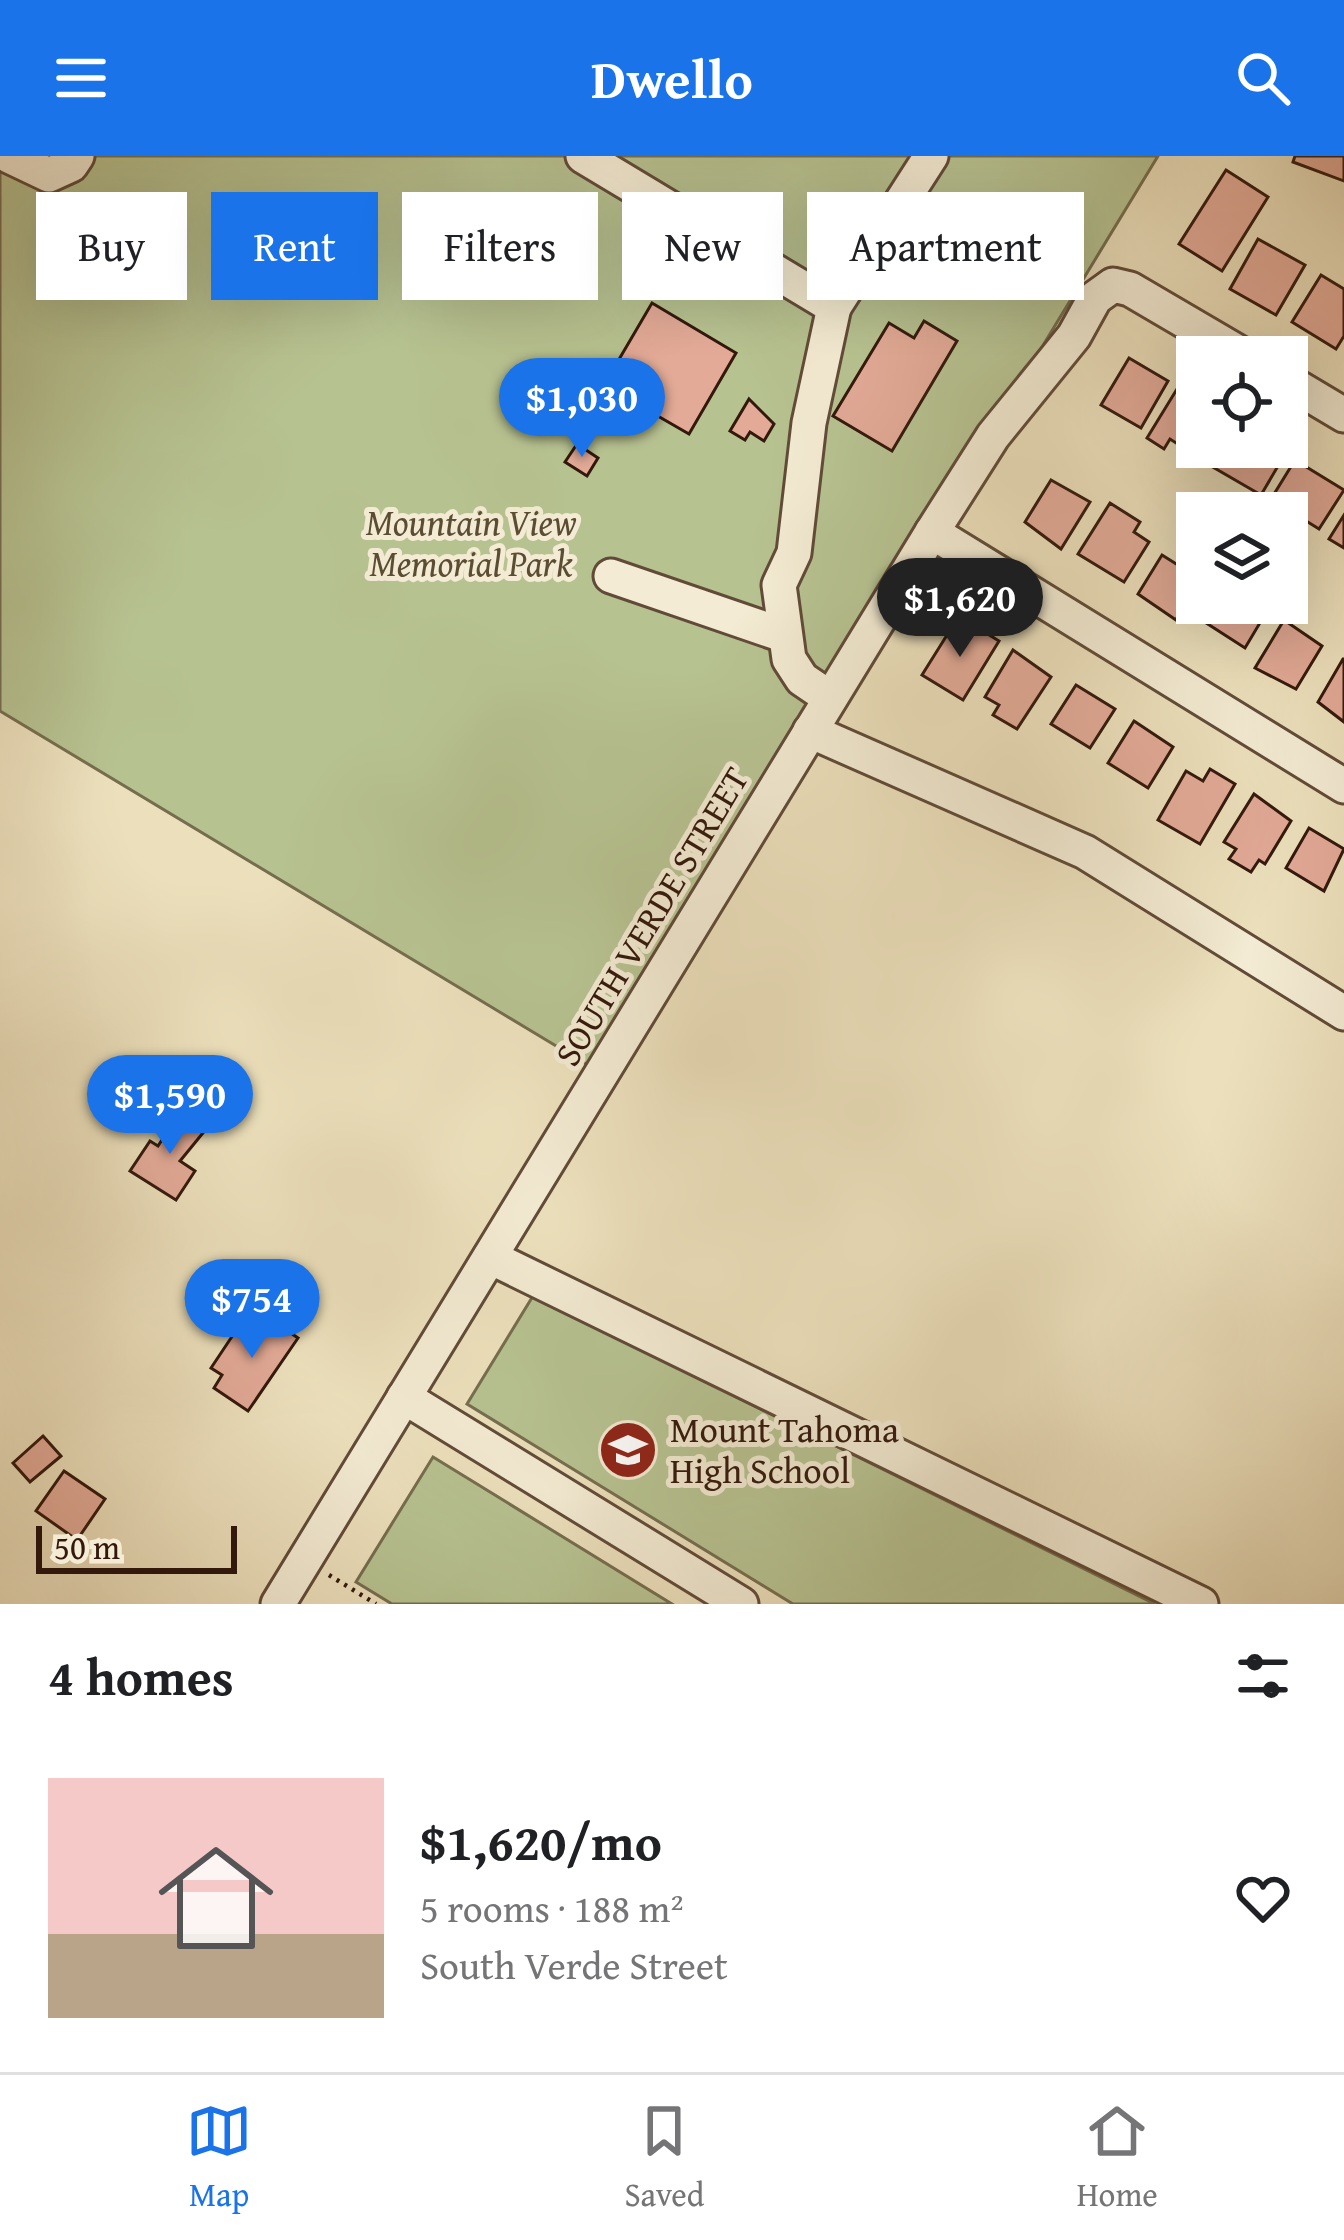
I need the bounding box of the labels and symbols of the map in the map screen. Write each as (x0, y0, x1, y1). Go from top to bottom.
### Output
pin: $1,030 (484, 358, 680, 460)
park label: Mountain View Memorial Park (366, 495, 577, 589)
pin: $1,620 (862, 558, 1058, 660)
street label: SOUTH VERDE STREET (540, 756, 761, 1075)
pin: $1,590 (72, 1055, 268, 1157)
pin: $754 (181, 1259, 323, 1361)
place label: Mount Tahoma High School (670, 1402, 899, 1496)
school or university icon: Mount Tahoma High School (597, 1419, 659, 1481)
scale bar (36, 1520, 237, 1573)

